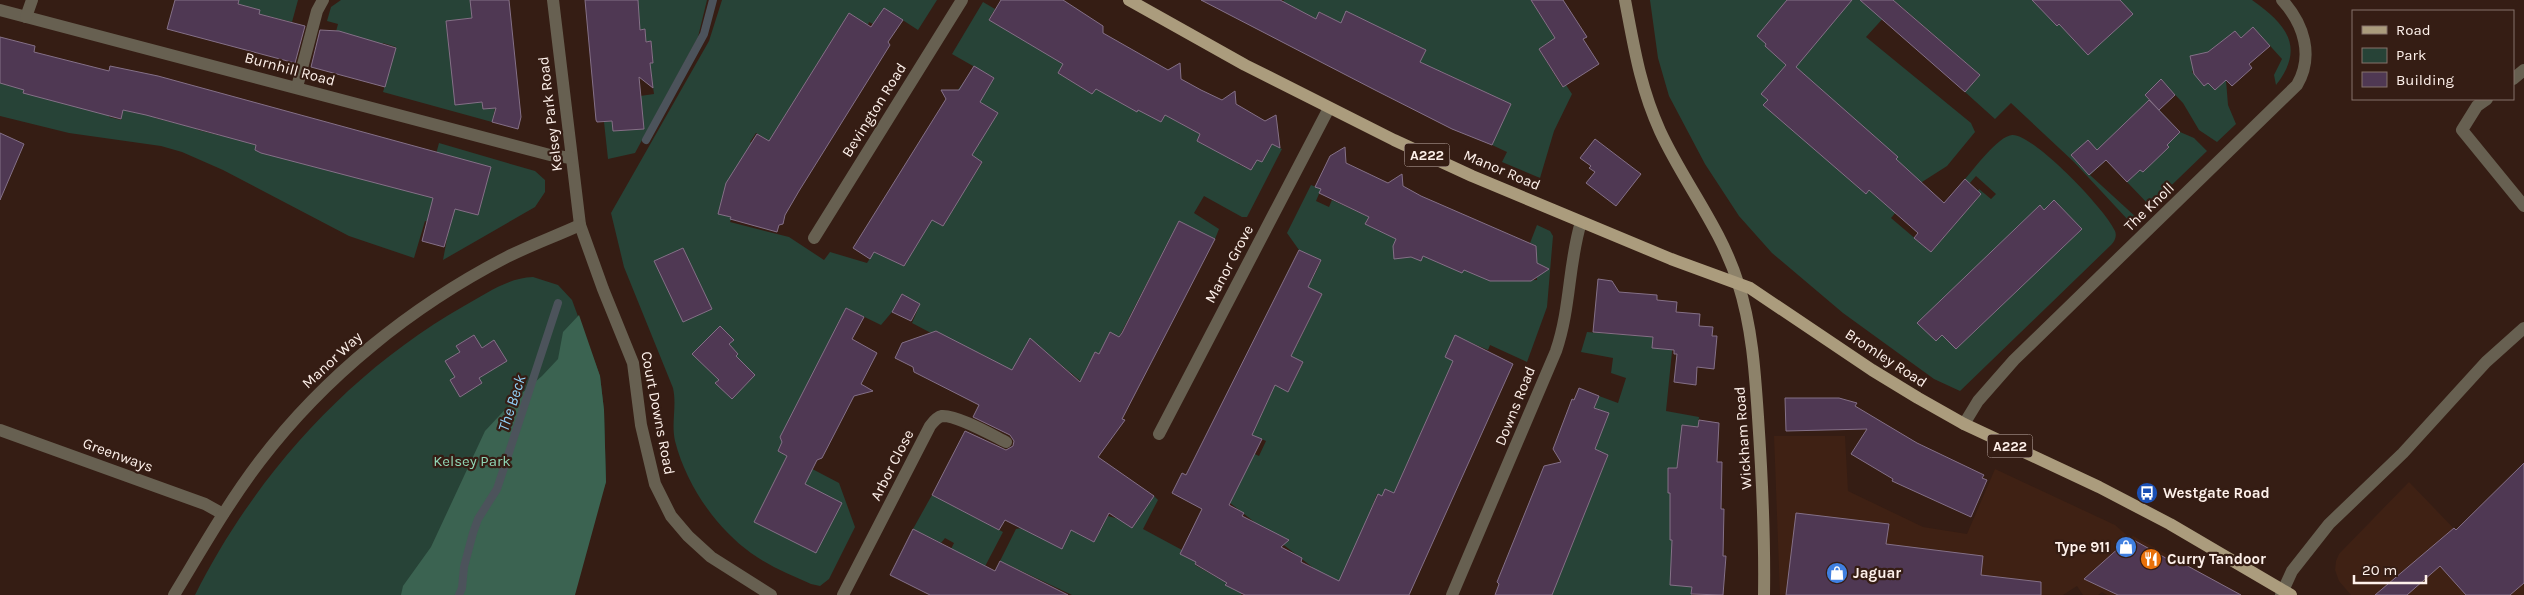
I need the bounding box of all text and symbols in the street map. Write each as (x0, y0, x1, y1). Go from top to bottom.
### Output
legend (2352, 10, 2514, 100)
text: Road (2396, 21, 2431, 39)
text: Park (2396, 46, 2426, 64)
street label: Burnhill Road (243, 48, 337, 90)
street label: Kelsey Park Road (534, 55, 566, 173)
street label: Bevington Road (838, 60, 910, 160)
text: Building (2396, 71, 2454, 89)
road number: A222 (1404, 144, 1450, 166)
street label: Manor Road (1461, 146, 1543, 194)
street label: The Knoll (2120, 179, 2178, 235)
street label: Manor Grove (1201, 222, 1257, 306)
street label: Bromley Road (1842, 325, 1930, 391)
street label: Manor Way (298, 328, 366, 392)
street label: Court Downs Road (637, 350, 679, 476)
street label: Downs Road (1491, 364, 1539, 448)
water label: The Beck (493, 371, 530, 434)
street label: Wickham Road (1730, 386, 1756, 490)
street label: Arbor Close (866, 426, 918, 504)
street label: Greenways (80, 434, 156, 476)
road number: A222 (1988, 434, 2032, 458)
park label: Kelsey Park (433, 452, 511, 470)
bus stop icon: Westgate Road (2135, 481, 2159, 505)
place label: Westgate Road (2163, 484, 2270, 502)
shop icon: Type 911 (2114, 535, 2138, 559)
place label: Type 911 (2055, 538, 2110, 556)
restaurant icon: Curry Tandoor (2139, 547, 2163, 571)
place label: Curry Tandoor (2167, 550, 2266, 568)
scale bar (2354, 552, 2426, 584)
shop icon: Jaguar (1825, 561, 1849, 585)
text: 20 m (2362, 561, 2397, 579)
place label: Jaguar (1853, 564, 1901, 582)

